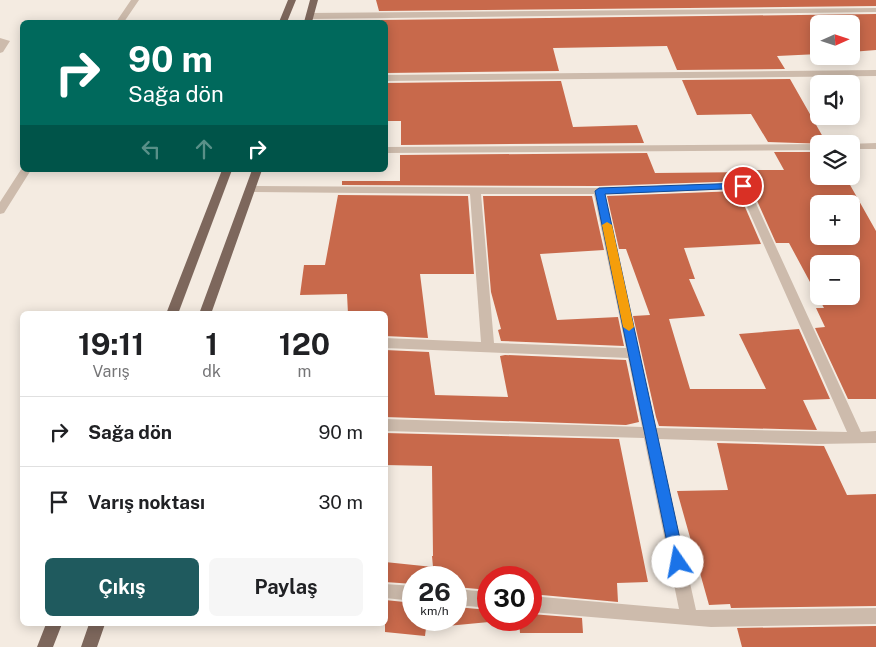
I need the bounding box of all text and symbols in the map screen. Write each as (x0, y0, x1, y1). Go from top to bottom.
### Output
north arrow (810, 15, 860, 65)
map controls (810, 15, 860, 305)
text: 90 m (128, 39, 213, 80)
icon: right (45, 40, 110, 105)
button: sound (810, 75, 860, 125)
text: Sağa dön (128, 81, 224, 107)
icon: left (137, 135, 165, 163)
icon: ahead (190, 135, 218, 163)
icon: right (243, 135, 271, 163)
button: layers (810, 135, 860, 185)
pin (722, 165, 764, 207)
icon: arrive (729, 172, 757, 200)
button: + (810, 195, 860, 245)
button: − (810, 255, 860, 305)
text: 19:11 (78, 326, 144, 362)
text: 1 (205, 326, 218, 362)
text: 120 (279, 326, 330, 362)
text: Varış (93, 362, 130, 381)
text: dk (202, 362, 221, 381)
text: m (297, 362, 311, 381)
icon: right (45, 418, 73, 446)
text: Sağa dön (88, 421, 172, 443)
text: 90 m (319, 421, 363, 443)
icon: arrive (45, 488, 73, 516)
text: Varış noktası (88, 491, 205, 513)
text: 30 m (318, 491, 363, 513)
position arrow (651, 535, 703, 587)
button: Çıkış (45, 558, 199, 616)
button: Paylaş (209, 558, 363, 616)
speed limit sign: 30 (477, 566, 542, 631)
text: 26 (418, 577, 451, 607)
text: km/h (420, 604, 449, 618)

